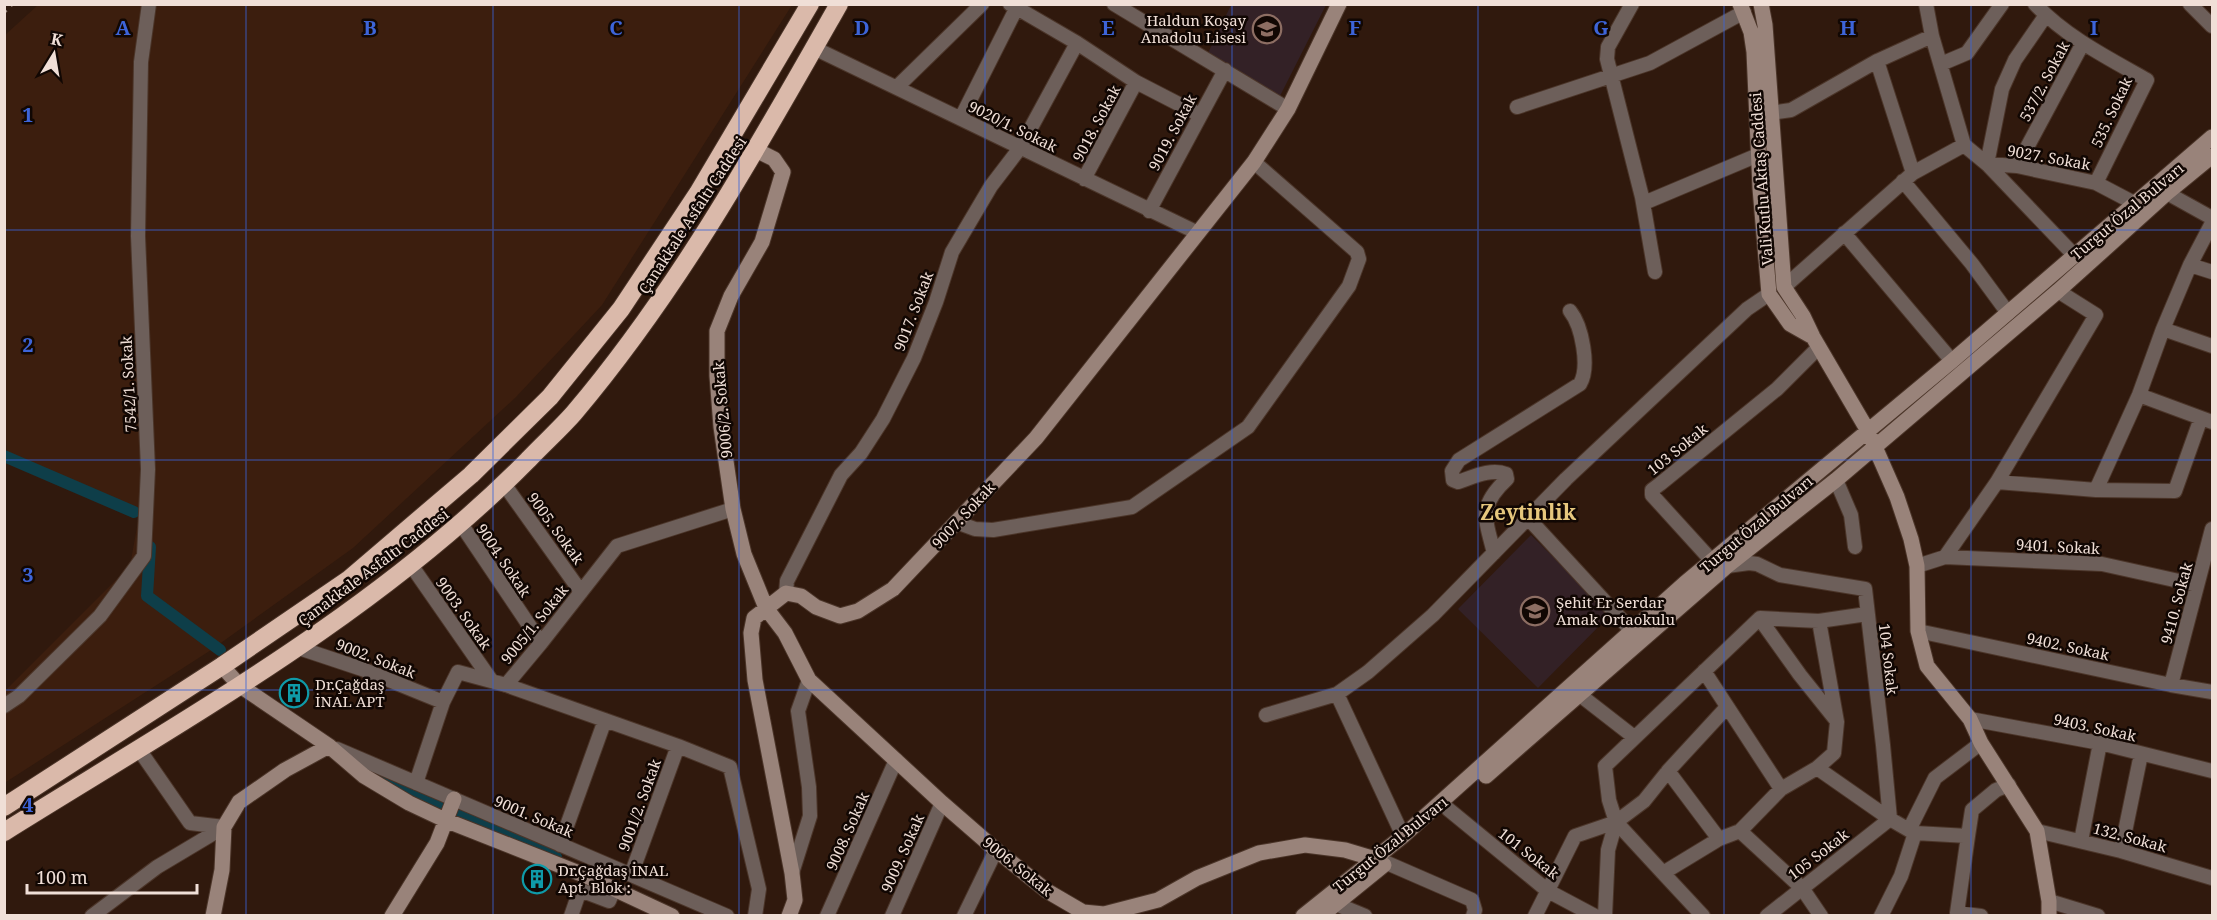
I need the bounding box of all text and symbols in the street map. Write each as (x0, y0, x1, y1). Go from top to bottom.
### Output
place label: Haldun Koşay Anadolu Lisesi (1141, 10, 1247, 47)
school or university icon: Haldun Koşay Anadolu Lisesi (1251, 13, 1283, 45)
text: A (115, 14, 131, 41)
text: B (363, 14, 377, 41)
text: C (609, 14, 623, 41)
text: D (854, 14, 870, 41)
text: E (1101, 14, 1115, 41)
text: F (1349, 14, 1361, 41)
text: G (1593, 14, 1609, 41)
text: H (1840, 14, 1856, 41)
text: I (2090, 14, 2098, 41)
north arrow (24, 24, 84, 84)
text: K (49, 27, 65, 51)
street label: 537/2. Sokak (2014, 37, 2074, 125)
street label: 535. Sokak (2086, 73, 2136, 150)
street label: 9018. Sokak (1067, 81, 1125, 165)
street label: 9019. Sokak (1143, 90, 1201, 174)
street label: Vali Kutlu Aktaş Caddesi (1745, 92, 1777, 266)
street label: 9020/1. Sokak (965, 96, 1061, 156)
text: 1 (22, 101, 34, 128)
street label: Çanakkale Asfaltı Caddesi (634, 132, 751, 298)
street label: 9027. Sokak (2006, 140, 2092, 174)
street label: Turgut Özal Bulvarı (2066, 158, 2188, 264)
street label: 9017. Sokak (889, 268, 937, 354)
text: 2 (22, 331, 34, 358)
street label: 7542/1. Sokak (115, 335, 141, 433)
street label: 9006/2. Sokak (708, 361, 736, 459)
street label: 103 Sokak (1643, 418, 1711, 479)
street label: Turgut Özal Bulvarı (1695, 471, 1817, 577)
street label: 9007. Sokak (927, 477, 999, 553)
street label: 9005. Sokak (523, 488, 589, 568)
district label: Zeytinlik (1480, 498, 1577, 526)
street label: Çanakkale Asfaltı Caddesi (294, 504, 453, 630)
street label: 9004. Sokak (472, 520, 536, 601)
street label: 9401. Sokak (2016, 534, 2101, 558)
street label: 9410. Sokak (2155, 560, 2197, 646)
text: 3 (22, 561, 34, 588)
street label: 9003. Sokak (432, 573, 496, 653)
street label: 9005/1. Sokak (496, 580, 572, 668)
place label: Şehit Er Serdar Amak Ortaokulu (1556, 592, 1675, 629)
school or university icon: Şehit Er Serdar Amak Ortaokulu (1519, 595, 1551, 627)
street label: 104 Sokak (1875, 622, 1903, 696)
street label: 9402. Sokak (2025, 627, 2111, 665)
street label: 9002. Sokak (333, 634, 419, 682)
place label: Dr.Çağdaş İNAL APT (315, 674, 385, 711)
building icon: Dr.Çağdaş İNAL APT (278, 677, 310, 709)
street label: 9403. Sokak (2052, 708, 2138, 746)
street label: 9001/2. Sokak (613, 756, 665, 854)
street label: 9008. Sokak (821, 788, 873, 873)
street label: 9001. Sokak (491, 790, 577, 842)
text: 4 (22, 791, 34, 818)
street label: Turgut Özal Bulvarı (1329, 792, 1451, 896)
street label: 9009. Sokak (876, 810, 928, 895)
street label: 132. Sokak (2091, 818, 2169, 857)
street label: 101 Sokak (1495, 823, 1564, 883)
street label: 105 Sokak (1784, 824, 1853, 884)
street label: 9006. Sokak (979, 832, 1057, 900)
scale bar (27, 857, 196, 895)
place label: Dr.Çağdaş İNAL Apt. Blok : (558, 860, 668, 897)
building icon: Dr.Çağdaş İNAL Apt. Blok : (521, 863, 553, 895)
text: 100 m (36, 865, 88, 889)

